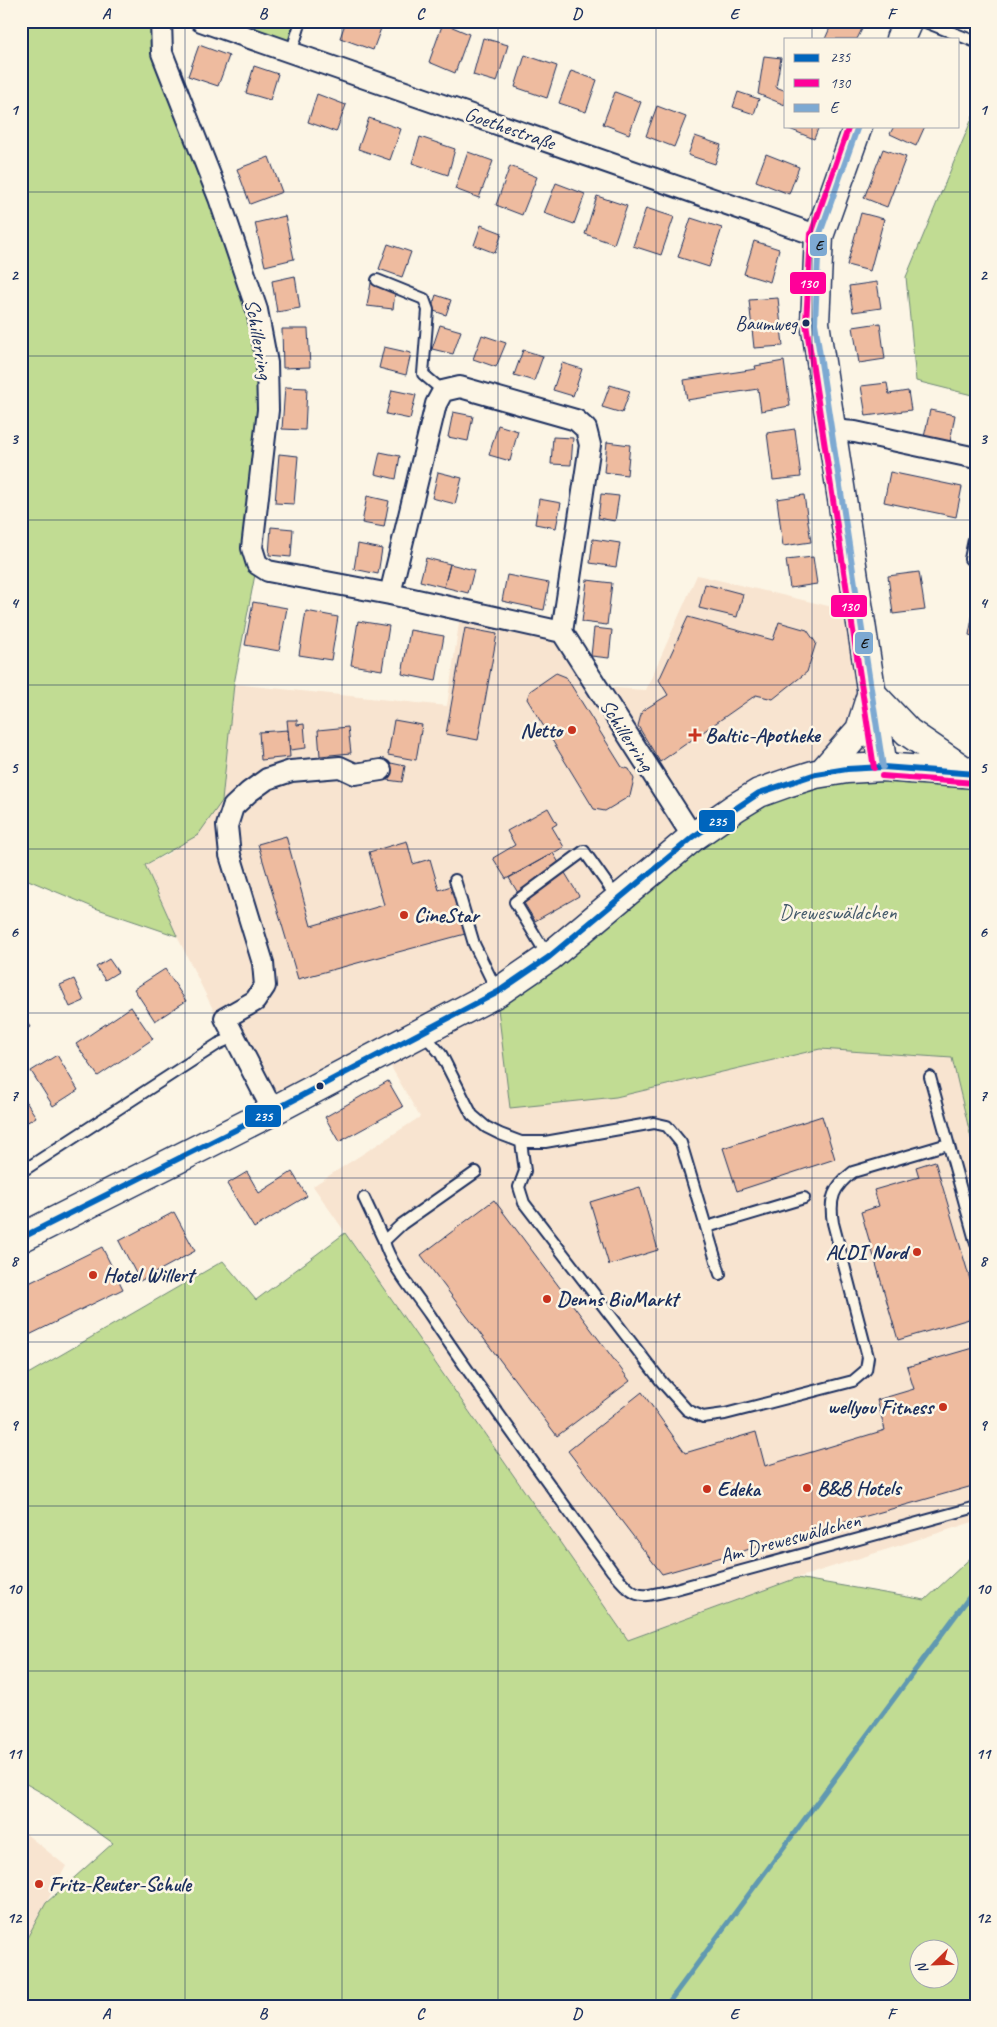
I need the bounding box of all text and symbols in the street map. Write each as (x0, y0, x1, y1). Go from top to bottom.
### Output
text: A (102, 4, 112, 24)
text: B (259, 4, 269, 24)
text: C (416, 4, 426, 24)
text: D (572, 4, 583, 24)
text: E (730, 4, 741, 24)
text: F (887, 4, 898, 24)
legend (784, 38, 960, 128)
text: 235 (830, 48, 852, 67)
text: 130 (830, 74, 852, 93)
text: E (830, 98, 840, 117)
text: 1 (10, 100, 19, 120)
street label: Goethestraße (461, 100, 561, 156)
text: 1 (979, 100, 988, 120)
line badge: E (809, 233, 828, 257)
text: E (815, 237, 825, 254)
text: 2 (10, 265, 19, 285)
text: 2 (979, 265, 988, 285)
line badge: 130 (789, 271, 827, 295)
text: 130 (799, 275, 819, 292)
street label: Schillerring (239, 297, 279, 382)
place label: Baumweg (735, 311, 799, 336)
marker: Baumweg (801, 318, 811, 328)
text: 3 (10, 429, 19, 449)
text: 3 (979, 429, 988, 449)
text: 4 (10, 593, 19, 613)
text: 4 (979, 593, 988, 613)
line badge: 130 (830, 594, 868, 618)
text: 130 (840, 598, 860, 615)
line badge: E (854, 631, 874, 655)
text: E (860, 635, 870, 652)
street label: Schillerring (594, 694, 661, 777)
place label: Netto (520, 717, 564, 743)
place label: Baltic-Apotheke (705, 722, 822, 748)
marker: Netto (566, 724, 578, 736)
marker: Baltic-Apotheke (689, 729, 701, 741)
text: 5 (11, 758, 20, 778)
text: 5 (980, 758, 989, 778)
line badge: 235 (698, 809, 736, 833)
text: 235 (708, 813, 728, 830)
park label: Dreweswäldchen (779, 899, 897, 925)
place label: CineStar (414, 902, 481, 928)
marker: CineStar (398, 909, 410, 921)
text: 6 (10, 922, 19, 942)
text: 6 (979, 922, 988, 942)
unlabelled marker (315, 1081, 325, 1091)
text: 7 (10, 1086, 19, 1106)
text: 7 (979, 1086, 988, 1106)
line badge: 235 (244, 1104, 282, 1128)
text: 235 (254, 1108, 274, 1125)
place label: ALDI Nord (826, 1239, 911, 1265)
marker: ALDI Nord (911, 1246, 923, 1258)
text: 8 (10, 1251, 19, 1271)
text: 8 (979, 1251, 988, 1271)
place label: Hotel Willert (103, 1262, 197, 1288)
marker: Hotel Willert (87, 1269, 99, 1281)
place label: Denns BioMarkt (557, 1286, 681, 1312)
marker: Denns BioMarkt (541, 1293, 553, 1305)
place label: wellyou Fitness (828, 1394, 936, 1420)
marker: wellyou Fitness (937, 1401, 949, 1413)
text: 9 (10, 1415, 19, 1435)
text: 9 (979, 1415, 988, 1435)
place label: B&B Hotels (817, 1475, 903, 1501)
place label: Edeka (717, 1476, 762, 1502)
marker: B&B Hotels (801, 1482, 813, 1494)
marker: Edeka (701, 1483, 713, 1495)
street label: Am Dreweswäldchen (717, 1507, 864, 1569)
text: 10 (7, 1579, 23, 1599)
text: 10 (976, 1579, 992, 1599)
text: 11 (7, 1744, 23, 1764)
text: 11 (976, 1744, 992, 1764)
place label: Fritz-Reuter-Schule (49, 1871, 193, 1897)
marker: Fritz-Reuter-Schule (33, 1878, 45, 1890)
text: 12 (7, 1908, 23, 1928)
text: 12 (976, 1908, 992, 1928)
north arrow (910, 1940, 960, 1990)
text: N (912, 1959, 932, 1976)
text: A (102, 2004, 112, 2024)
text: B (259, 2004, 269, 2024)
text: C (416, 2004, 426, 2024)
text: D (572, 2004, 583, 2024)
text: E (730, 2004, 741, 2024)
text: F (887, 2004, 898, 2024)

